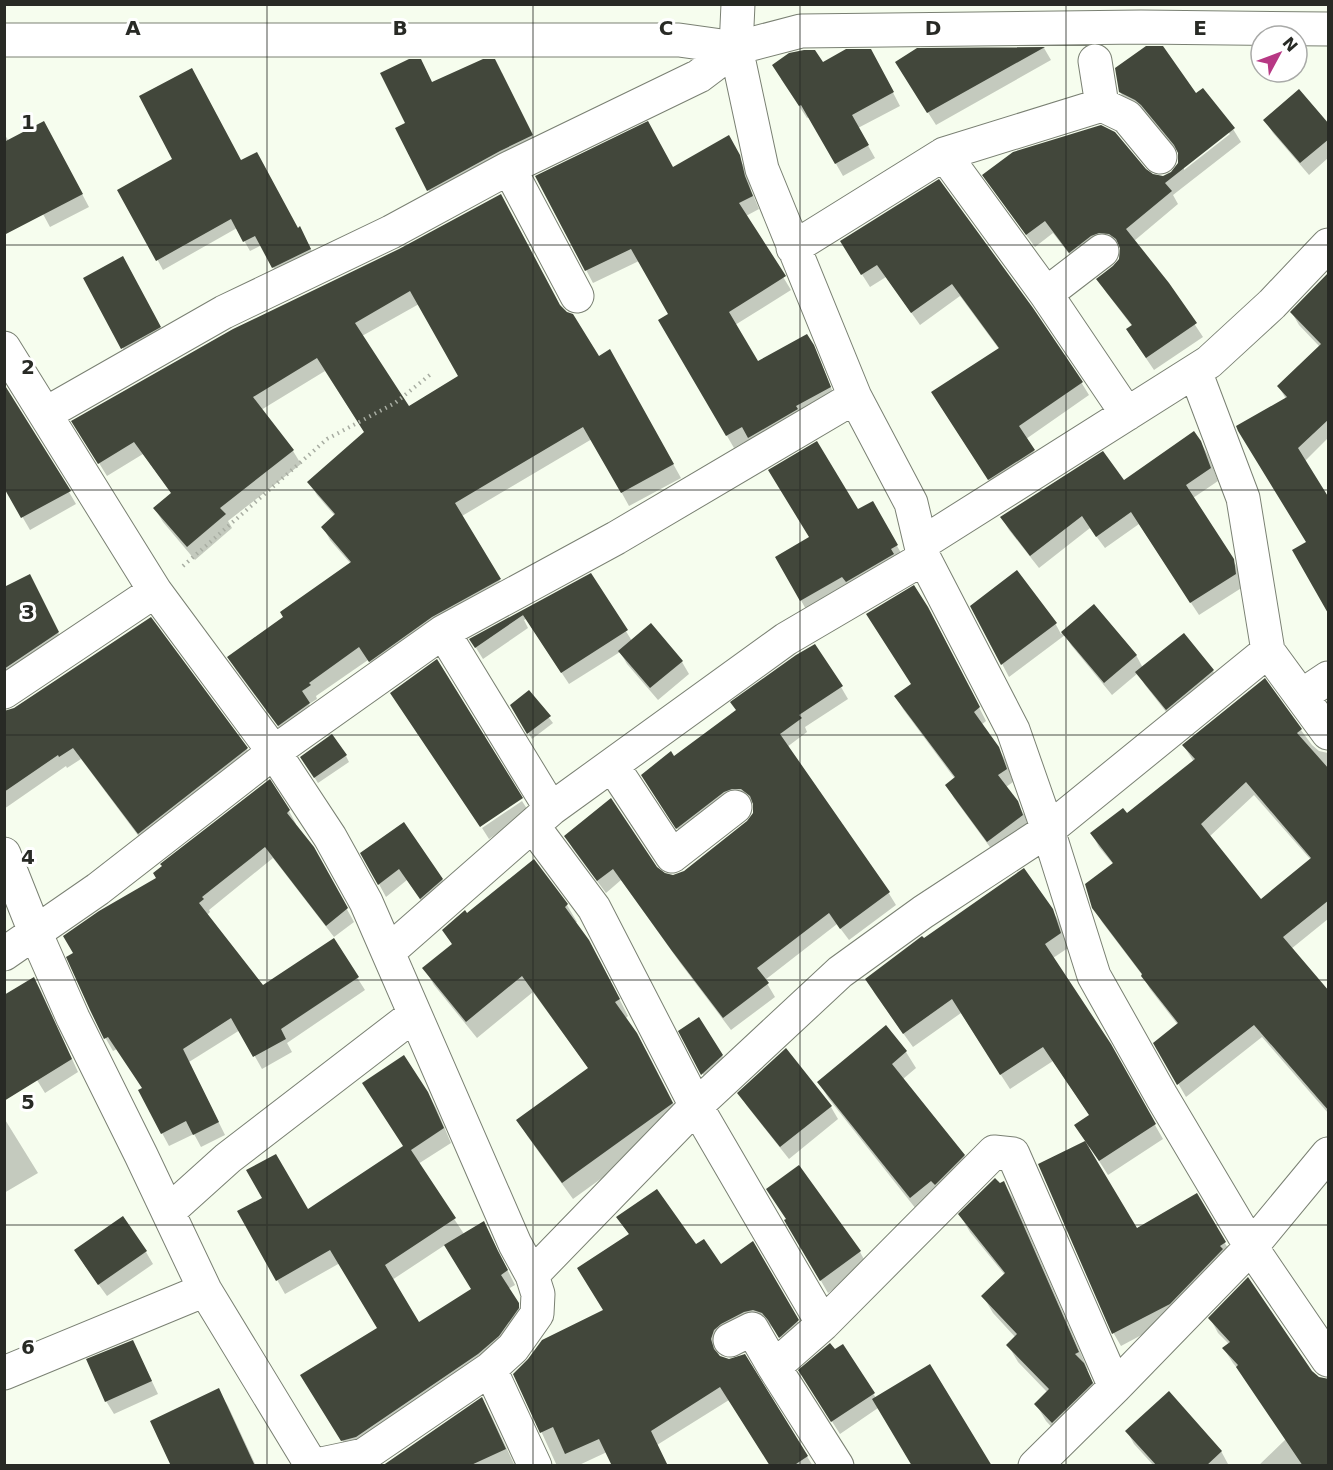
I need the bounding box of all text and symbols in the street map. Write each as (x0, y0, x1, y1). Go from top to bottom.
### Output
text: A (125, 16, 141, 40)
text: B (392, 16, 408, 40)
text: C (659, 16, 673, 40)
text: D (925, 16, 941, 40)
text: E (1193, 16, 1207, 40)
north arrow (1249, 24, 1309, 84)
text: N (1278, 33, 1302, 56)
text: 1 (21, 110, 35, 134)
text: 2 (21, 355, 35, 379)
text: 3 (21, 600, 35, 624)
text: 4 (21, 845, 35, 869)
text: 5 (21, 1090, 35, 1114)
text: 6 (21, 1335, 35, 1359)

